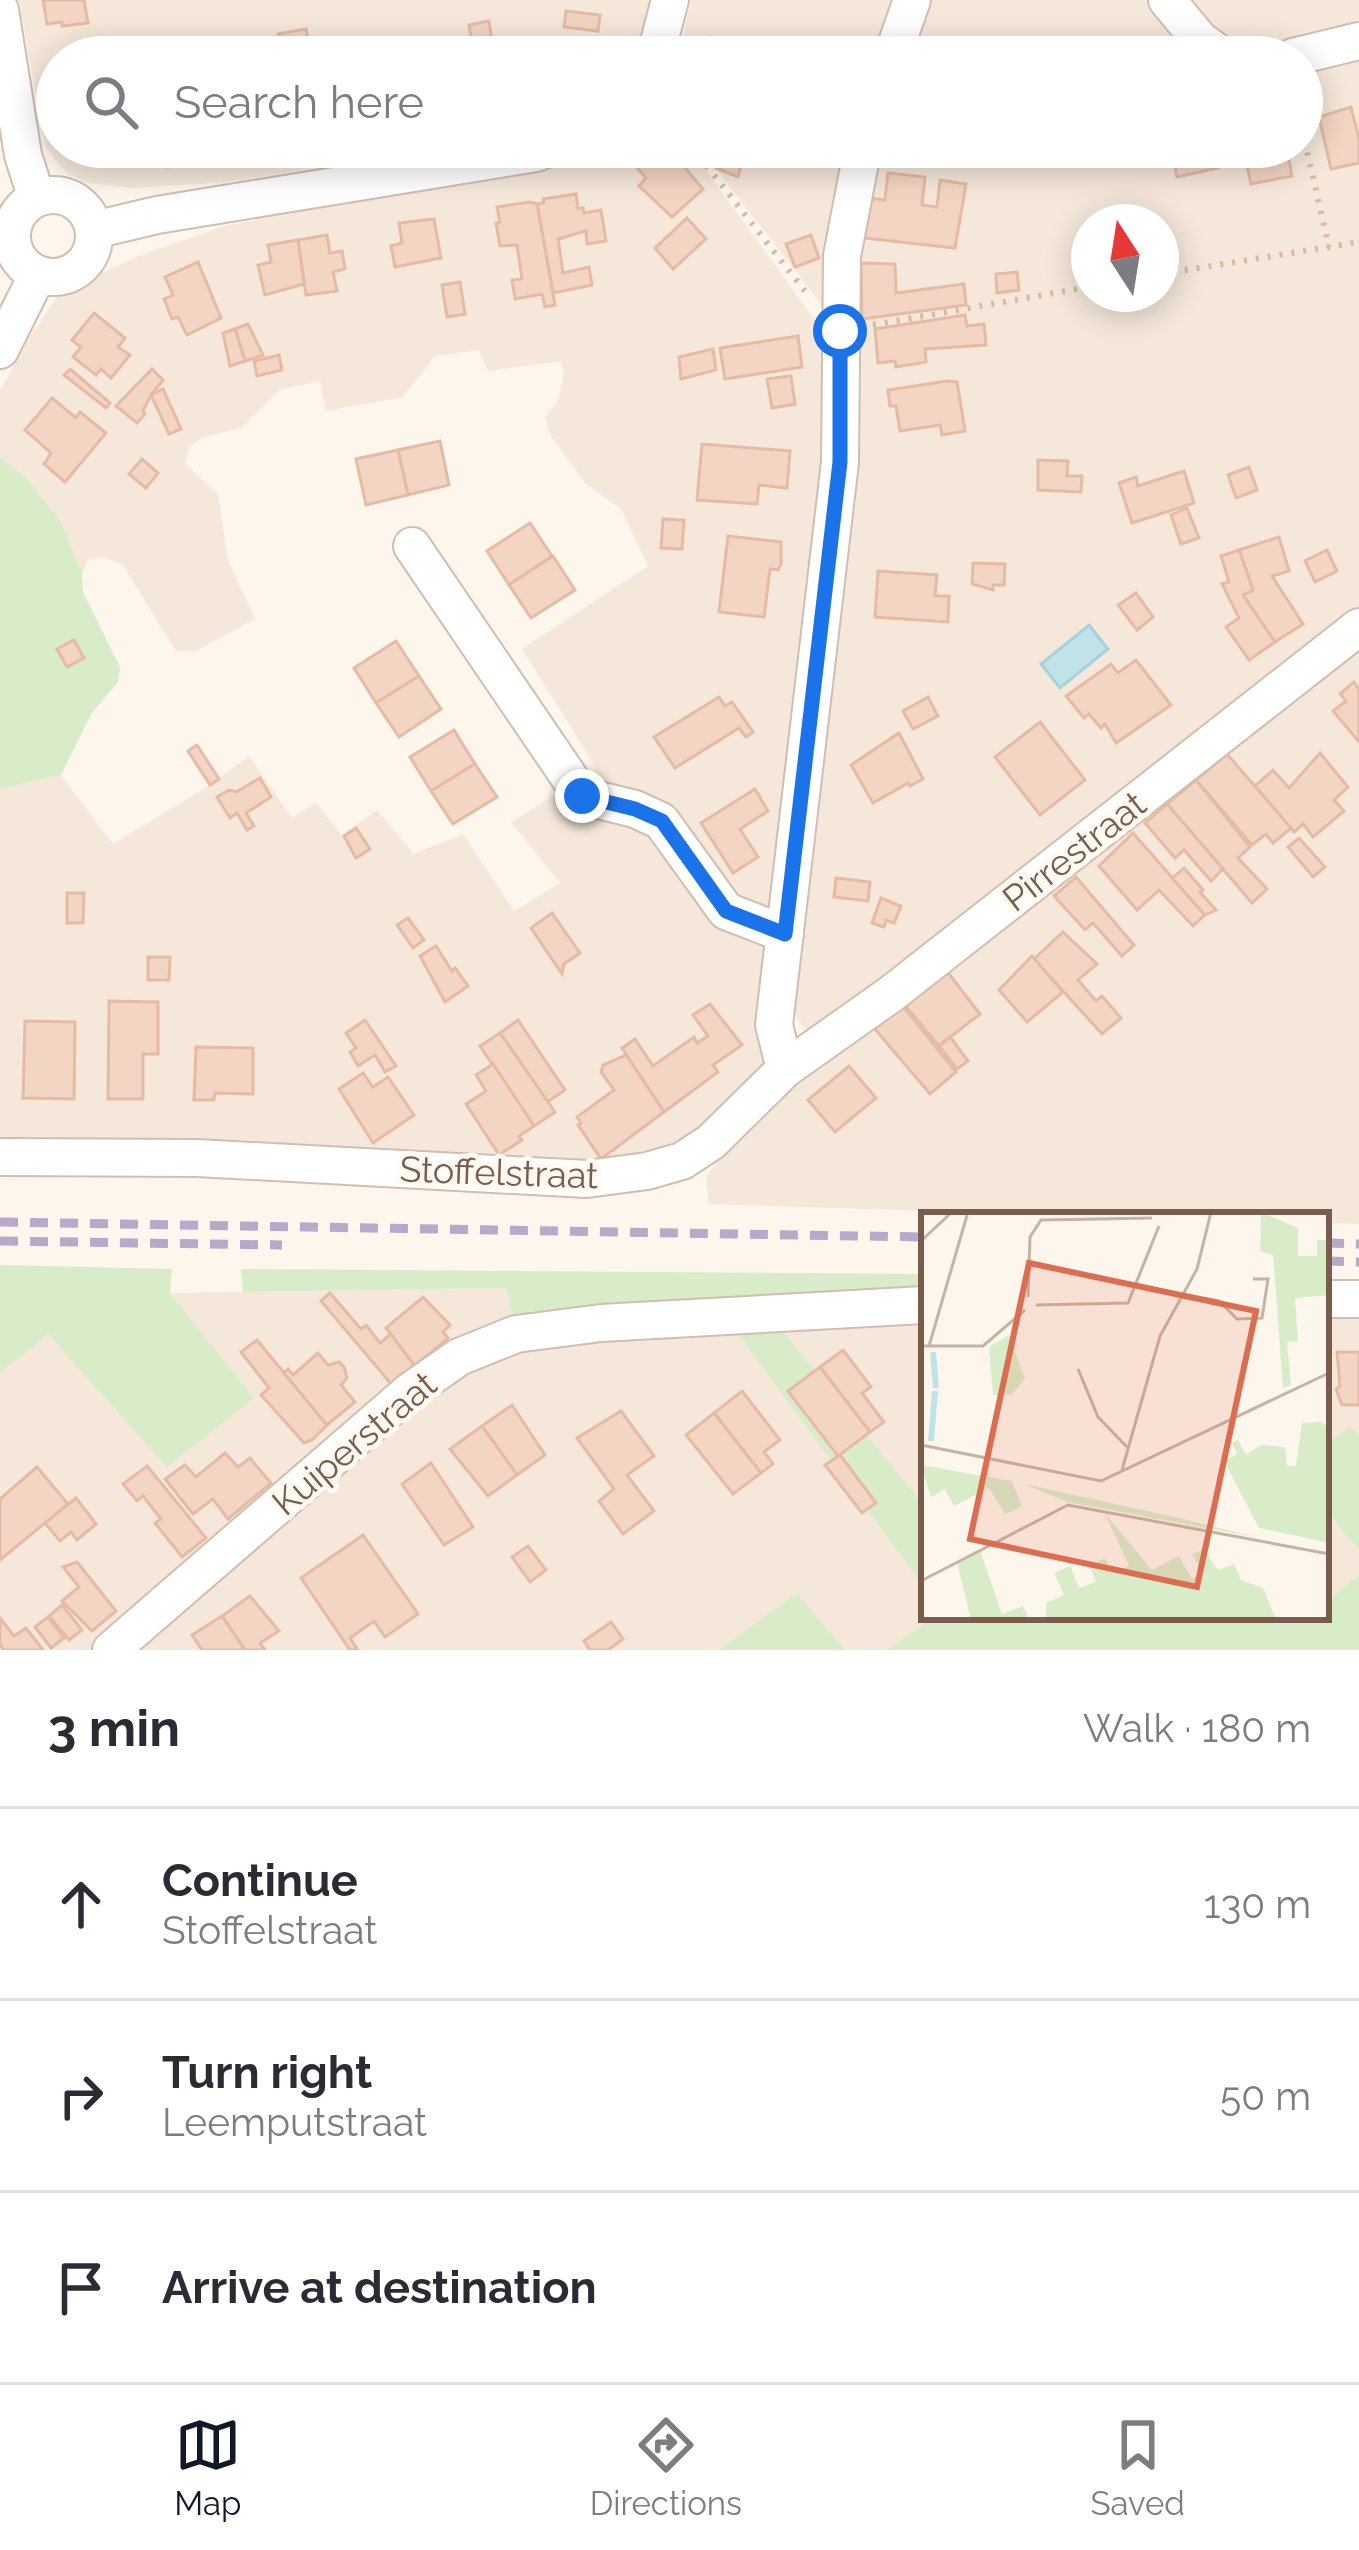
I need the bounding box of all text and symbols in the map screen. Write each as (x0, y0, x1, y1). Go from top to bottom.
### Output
search box (36, 36, 1323, 168)
icon: search (78, 69, 144, 135)
text: Search here (174, 76, 424, 129)
north arrow (1071, 204, 1179, 312)
route start (813, 304, 867, 358)
route end (555, 769, 609, 823)
street label: Pirrestraat (994, 782, 1154, 920)
street label: Stoffelstraat (399, 1148, 599, 1196)
inset map (921, 1212, 1329, 1620)
street label: Kuiperstraat (264, 1362, 444, 1524)
text: 3 min (48, 1698, 180, 1758)
text: Walk · 180 m (1083, 1705, 1311, 1751)
text: Continue (162, 1854, 358, 1907)
icon: ahead (48, 1871, 114, 1937)
text: 130 m (1204, 1881, 1311, 1927)
text: Stoffelstraat (162, 1907, 377, 1953)
text: Turn right (162, 2046, 372, 2099)
icon: right (48, 2063, 114, 2129)
text: 50 m (1220, 2073, 1311, 2119)
text: Leemputstraat (162, 2099, 427, 2145)
icon: arrive (48, 2255, 114, 2321)
text: Arrive at destination (162, 2261, 597, 2314)
tab: Map (174, 2412, 241, 2523)
tab: Directions (590, 2412, 742, 2523)
tab: Saved (1090, 2412, 1185, 2523)

